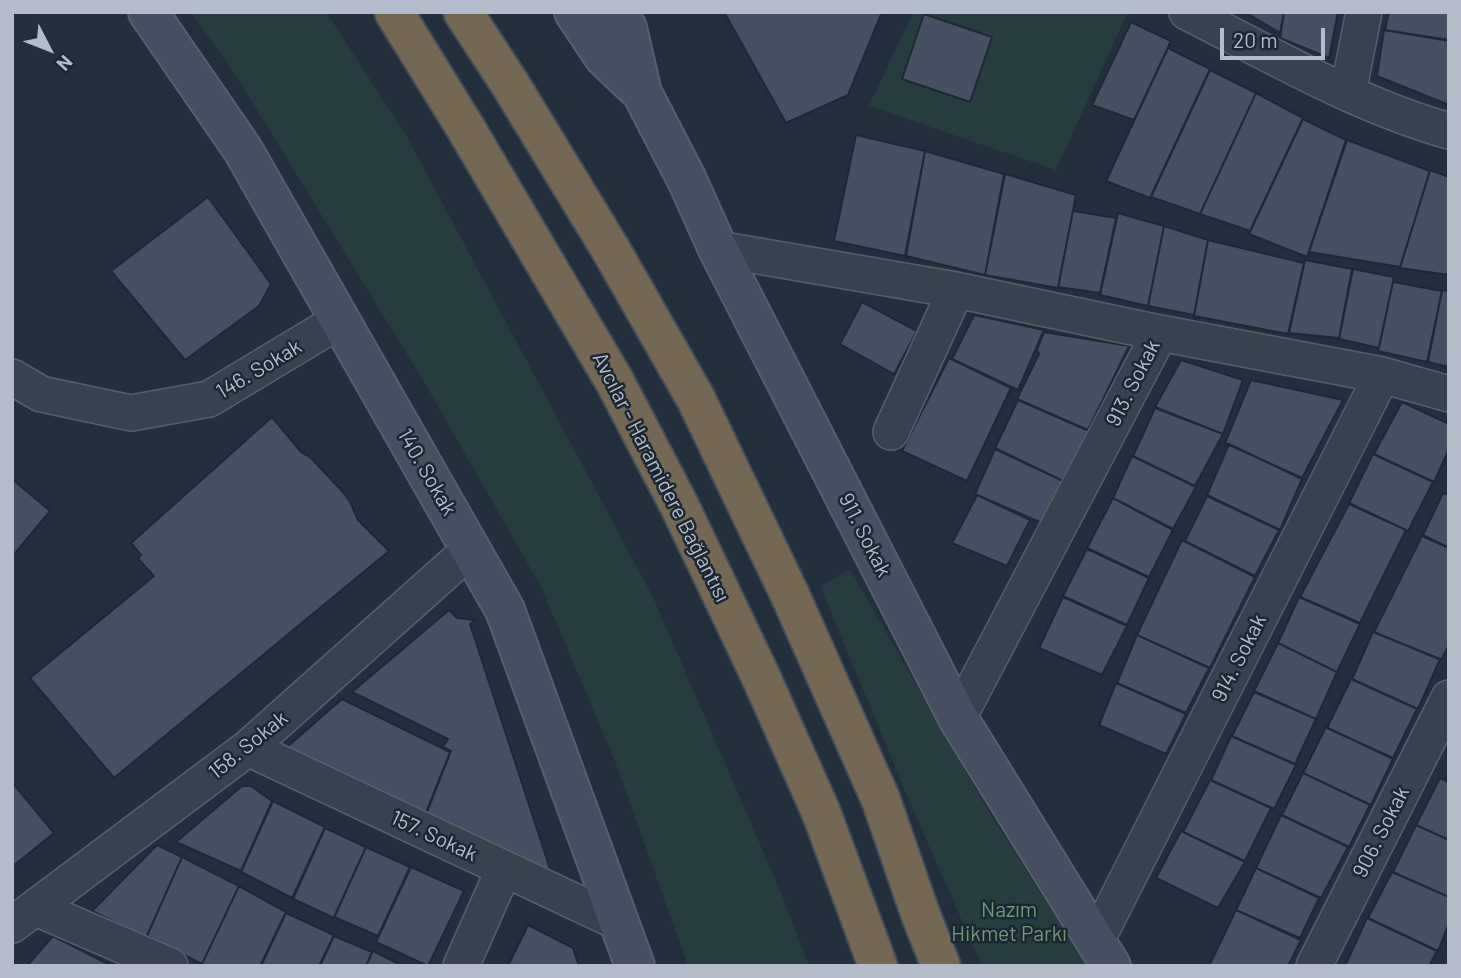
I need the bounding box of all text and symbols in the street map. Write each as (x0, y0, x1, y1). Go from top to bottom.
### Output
north arrow (14, 14, 84, 84)
scale bar (1223, 14, 1328, 58)
text: 20 m (1233, 27, 1278, 52)
text: N (52, 51, 78, 76)
street label: 146. Sokak (212, 334, 306, 404)
street label: 913. Sokak (1100, 335, 1166, 431)
street label: Avcılar - Haramidere Bağlantısı (587, 348, 735, 606)
street label: 140. Sokak (392, 424, 462, 520)
street label: 911. Sokak (833, 489, 897, 581)
street label: 914. Sokak (1206, 610, 1272, 706)
street label: 158. Sokak (203, 705, 293, 785)
street label: 906. Sokak (1347, 782, 1415, 882)
street label: 157. Sokak (387, 805, 481, 867)
park label: Nazım Hikmet Parkı (951, 897, 1067, 947)

